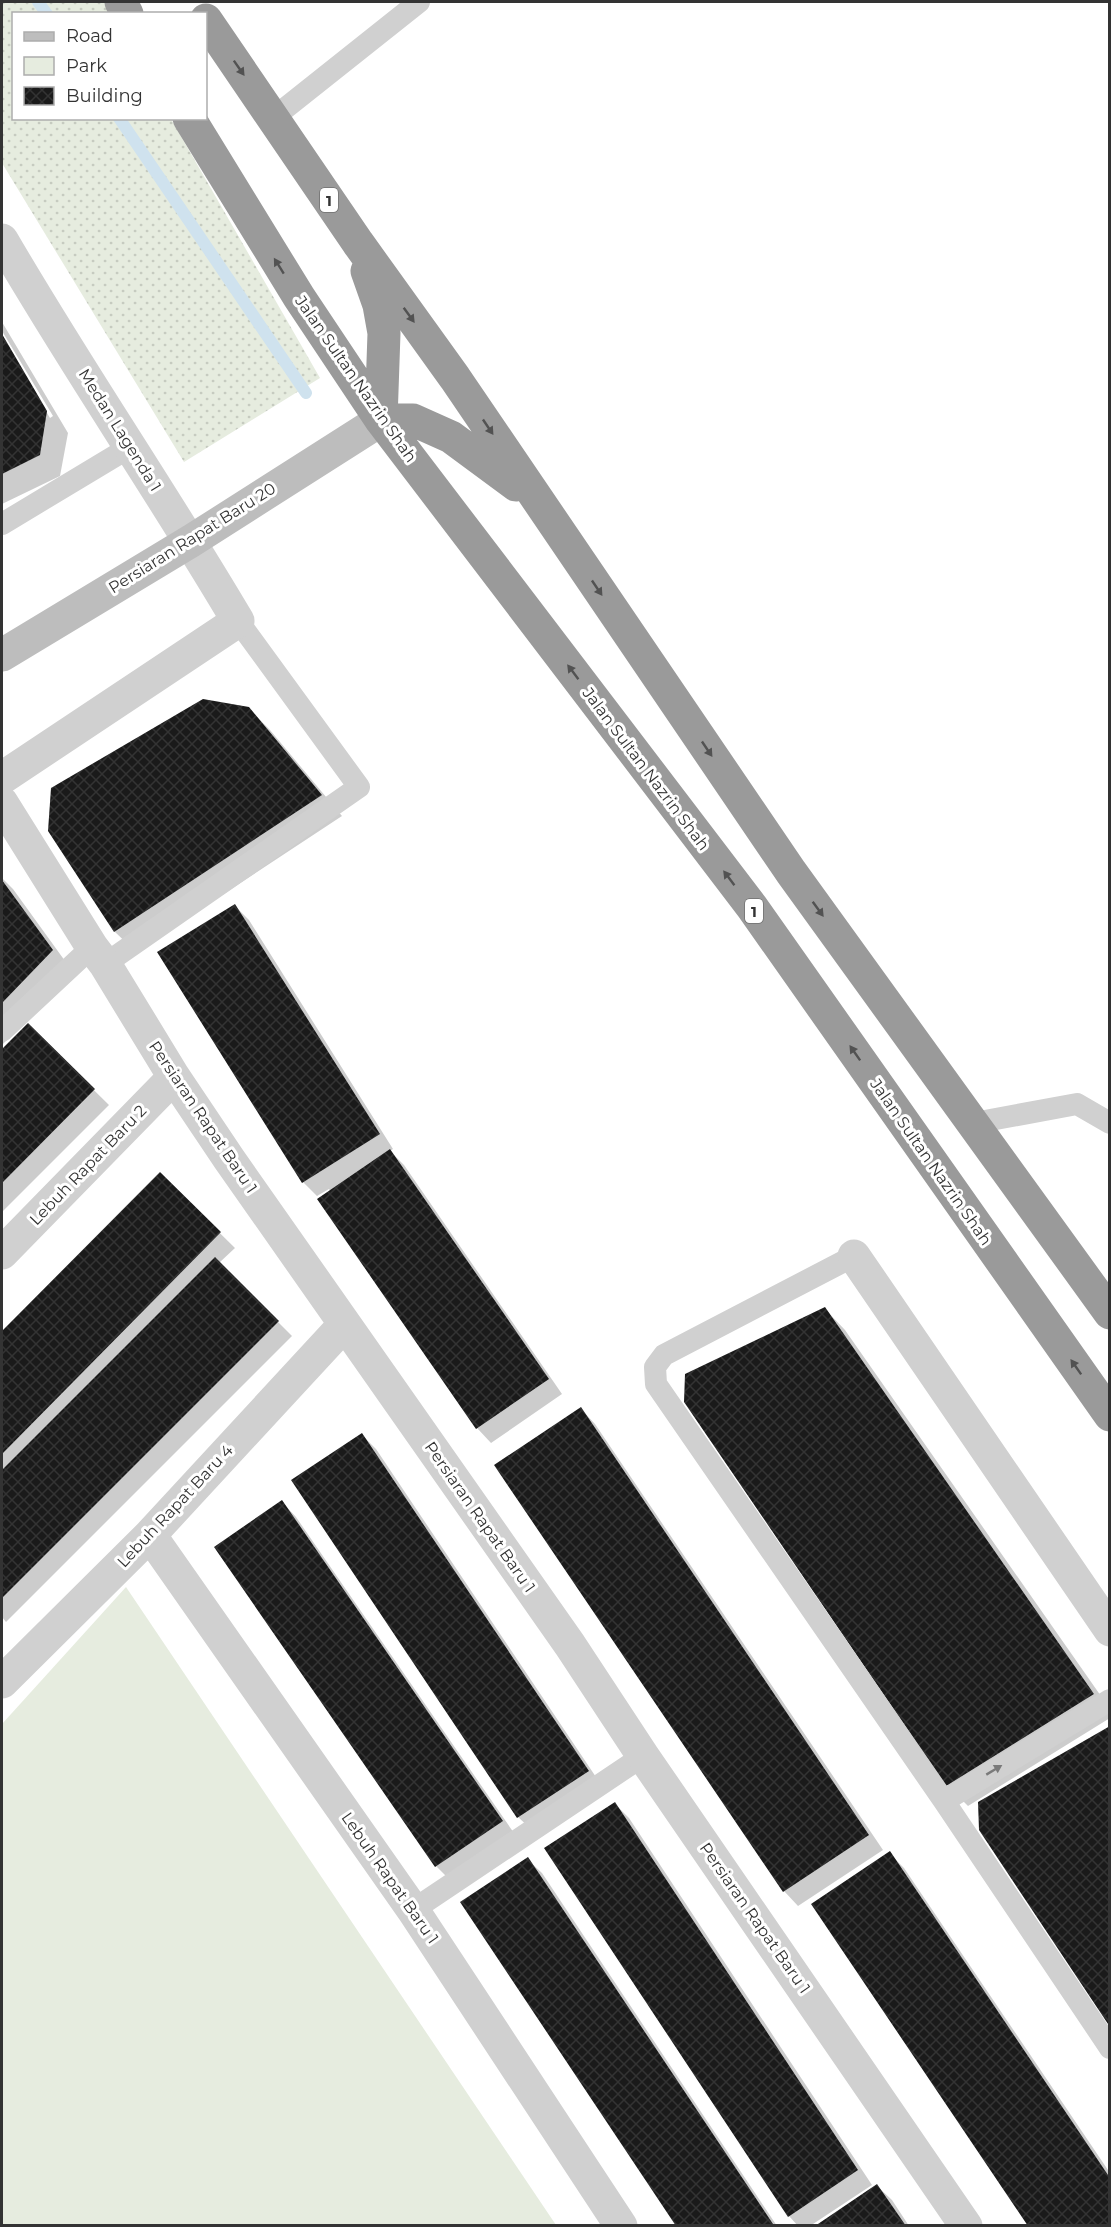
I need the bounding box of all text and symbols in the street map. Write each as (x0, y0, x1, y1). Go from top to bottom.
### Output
legend (12, 12, 207, 120)
text: Road (66, 25, 113, 47)
text: Park (66, 55, 107, 77)
one-way arrow (233, 59, 245, 75)
text: Building (66, 85, 143, 107)
road number: 1 (320, 188, 338, 212)
one-way arrow (274, 258, 285, 274)
street label: Jalan Sultan Nazrin Shah (291, 291, 421, 466)
one-way arrow (403, 306, 415, 322)
street label: Medan Lagenda 1 (75, 365, 165, 495)
one-way arrow (482, 418, 494, 434)
street label: Persiaran Rapat Baru 20 (105, 479, 279, 597)
one-way arrow (591, 580, 602, 596)
one-way arrow (568, 665, 580, 680)
street label: Jalan Sultan Nazrin Shah (578, 683, 713, 854)
one-way arrow (701, 741, 712, 757)
one-way arrow (724, 870, 736, 885)
road number: 1 (745, 899, 763, 923)
one-way arrow (812, 901, 824, 917)
street label: Persiaran Rapat Baru 1 (145, 1037, 261, 1197)
one-way arrow (849, 1046, 861, 1062)
street label: Jalan Sultan Nazrin Shah (866, 1074, 996, 1249)
street label: Lebuh Rapat Baru 2 (26, 1101, 150, 1229)
one-way arrow (1070, 1360, 1082, 1376)
street label: Persiaran Rapat Baru 1 (421, 1438, 539, 1596)
street label: Lebuh Rapat Baru 4 (113, 1440, 237, 1571)
one-way arrow (986, 1765, 1002, 1776)
street label: Lebuh Rapat Baru 1 (337, 1809, 443, 1947)
street label: Persiaran Rapat Baru 1 (696, 1839, 814, 1997)

